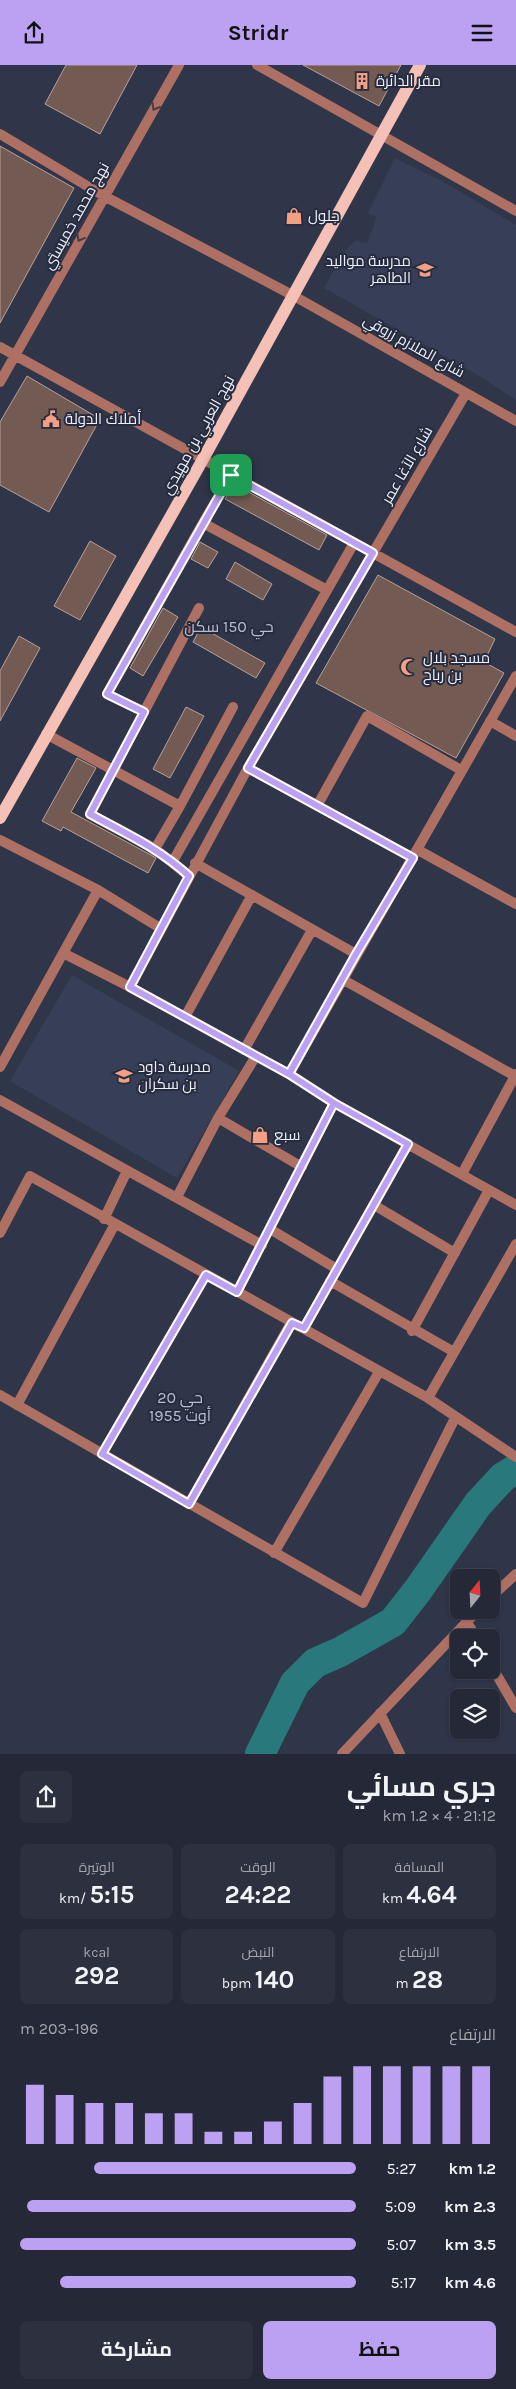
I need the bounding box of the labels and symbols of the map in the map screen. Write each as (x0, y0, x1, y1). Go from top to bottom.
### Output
building icon: مقر الدائرة (352, 71, 372, 91)
place label: مقر الدائرة (376, 72, 441, 90)
one-way arrow (151, 102, 161, 111)
street label: نهج محمد خميستي (39, 159, 116, 274)
shop icon: جلول (284, 206, 304, 226)
place label: جلول (308, 207, 340, 225)
one-way arrow (77, 233, 87, 242)
place label: مدرسة مواليد الطاهر (326, 252, 411, 287)
school or university icon: مدرسة مواليد الطاهر (415, 260, 435, 280)
street label: شارع الملازم زروقي (359, 311, 468, 384)
street label: نهج العربي بن مهيدي (158, 372, 241, 499)
public building icon: أملاك الدولة (41, 409, 61, 429)
place label: أملاك الدولة (65, 409, 141, 428)
street label: شارع الآغا عمر (377, 423, 438, 509)
pin (210, 454, 252, 496)
district label: حي 150 سكن (184, 617, 274, 640)
place label: مسجد بلال بن رباح (423, 649, 490, 686)
mosque icon: مسجد بلال بن رباح (399, 657, 419, 677)
place label: مدرسة داود بن سكران (138, 1058, 211, 1094)
school or university icon: مدرسة داود بن سكران (114, 1066, 134, 1086)
shop icon: سبع (250, 1125, 270, 1145)
place label: سبع (274, 1126, 300, 1146)
district label: حي 20 أوت 1955 (149, 1388, 211, 1425)
north arrow (450, 1569, 500, 1619)

